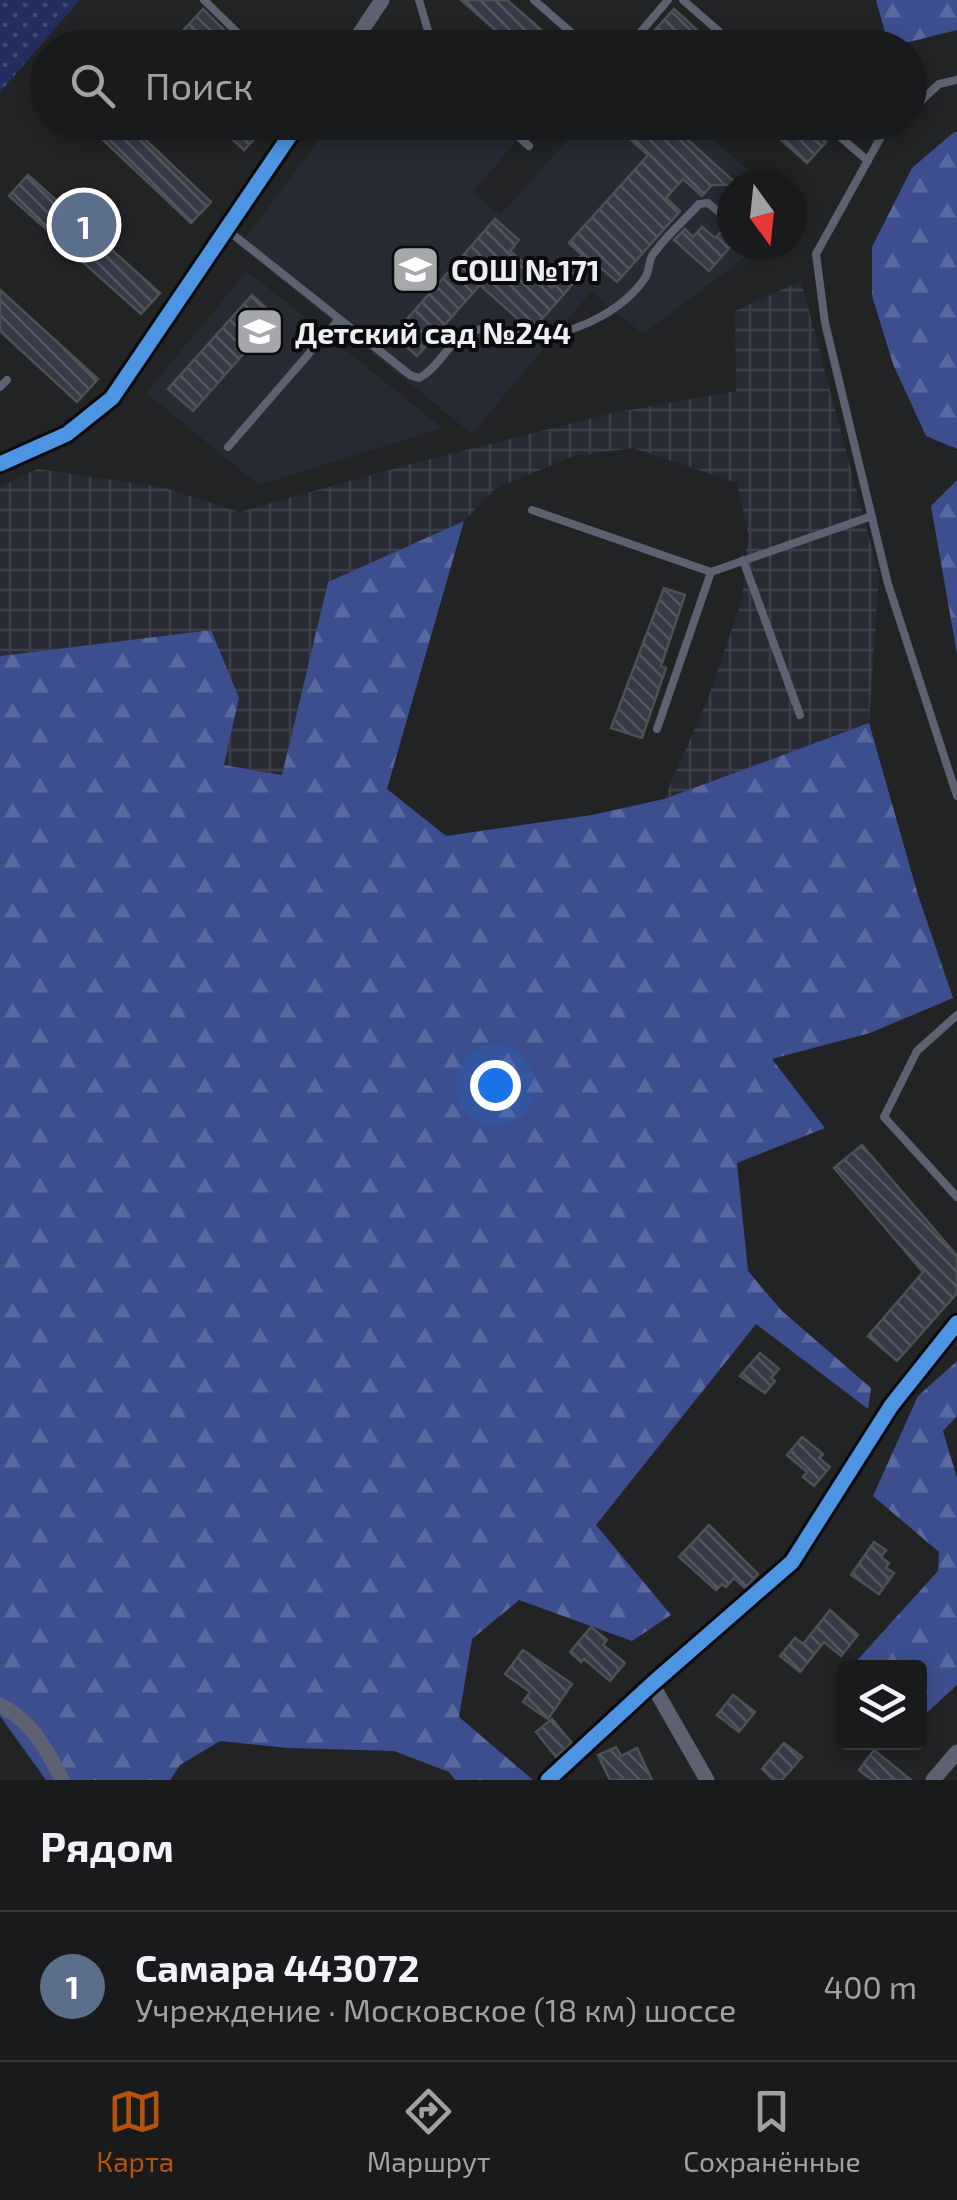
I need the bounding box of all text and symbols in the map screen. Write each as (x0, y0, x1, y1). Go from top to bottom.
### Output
search box (30, 30, 927, 140)
icon: search (65, 58, 120, 113)
text: Поиск (145, 62, 254, 108)
north arrow (717, 170, 807, 260)
pin: 1 (52, 188, 116, 262)
school or university icon: СОШ №171 (390, 243, 442, 295)
place label: СОШ №171 (451, 251, 600, 287)
school or university icon: Детский сад №244 (234, 306, 286, 358)
place label: Детский сад №244 (295, 314, 571, 350)
your location (470, 1060, 521, 1111)
map controls (837, 1660, 927, 1750)
button: layers (837, 1660, 927, 1750)
text: Рядом (40, 1820, 174, 1870)
text: Самара 443072 (135, 1944, 420, 1990)
text: 1 (66, 1967, 79, 2005)
text: 400 m (824, 1967, 917, 2005)
text: Учреждение · Московское (18 км) шоссе (135, 1990, 736, 2028)
tab: Карта (96, 2084, 174, 2178)
tab: Маршрут (367, 2084, 491, 2178)
tab: Сохранённые (683, 2084, 861, 2178)

